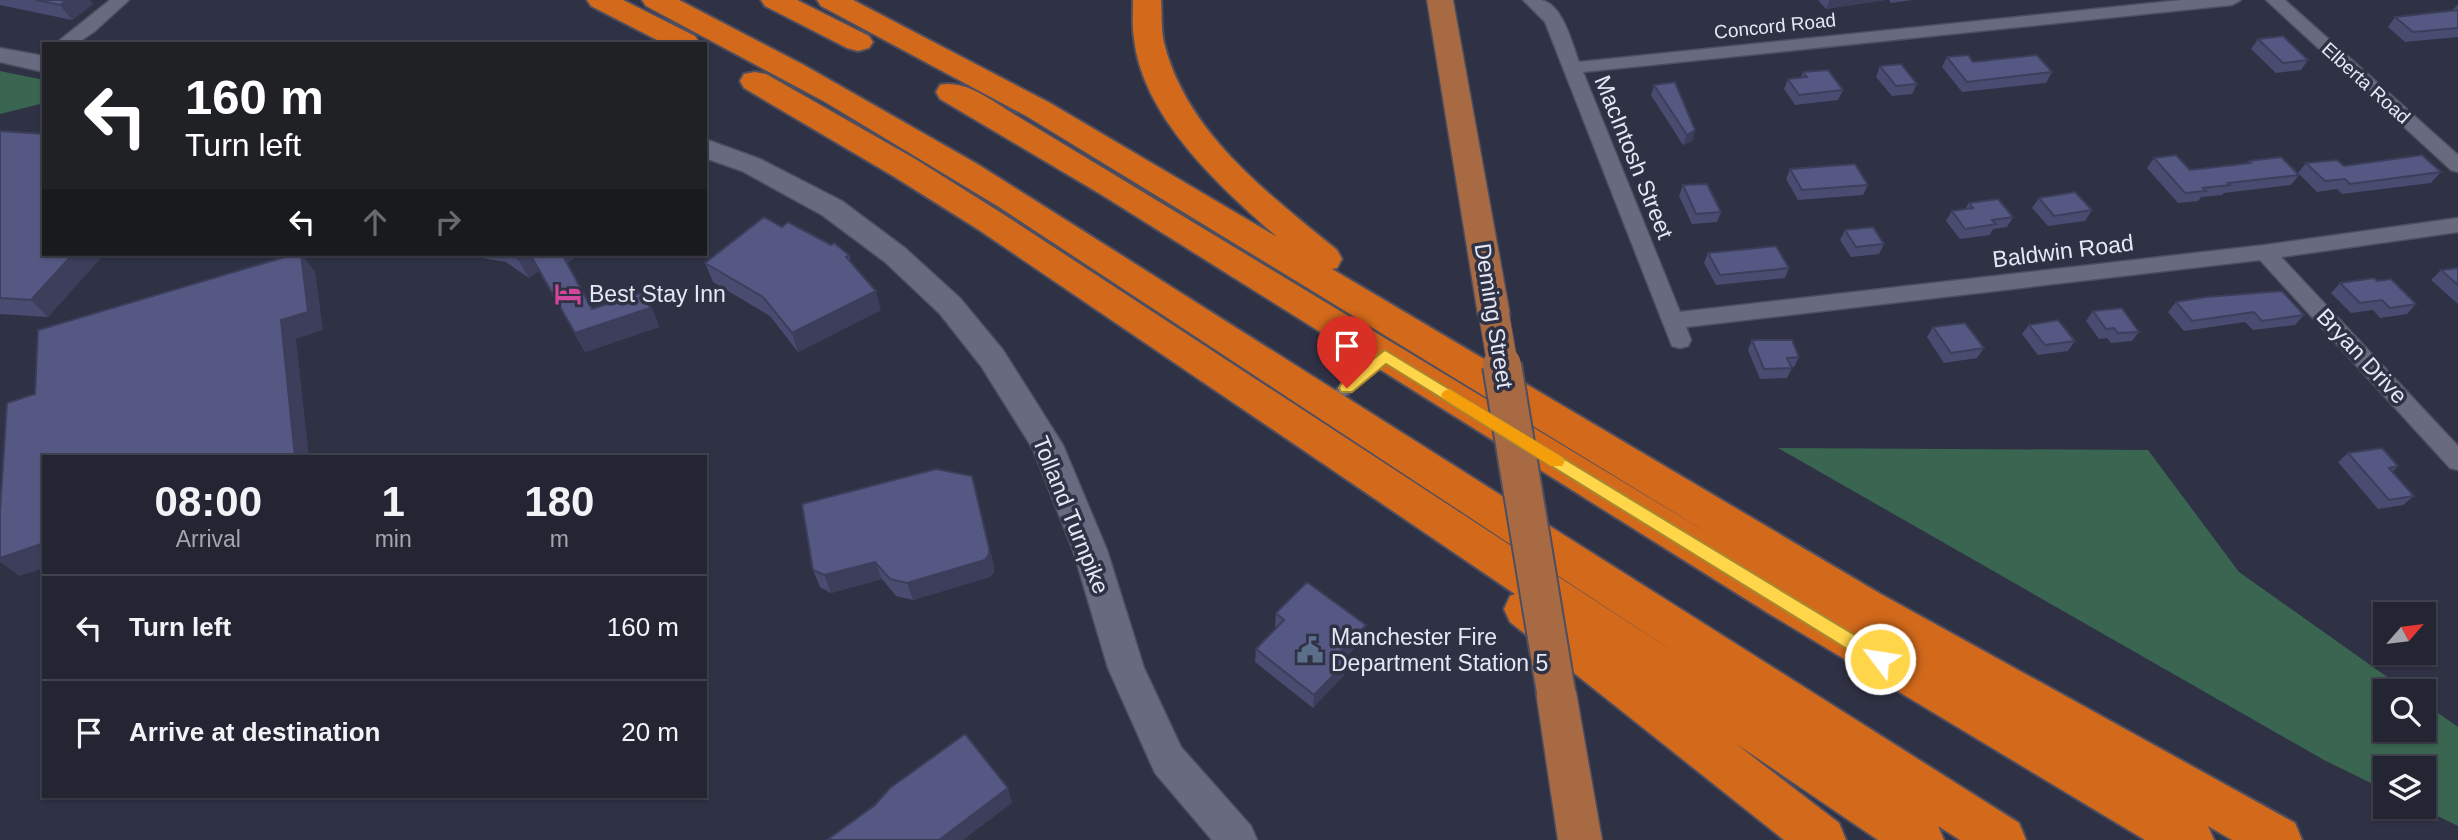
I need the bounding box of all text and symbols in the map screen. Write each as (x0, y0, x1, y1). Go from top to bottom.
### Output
street label: Concord Road (1713, 9, 1837, 43)
street label: Elberta Road (2318, 38, 2414, 128)
icon: left (70, 70, 161, 161)
text: 160 m (185, 70, 324, 124)
street label: MacIntosh Street (1589, 72, 1679, 243)
text: Turn left (185, 127, 301, 163)
icon: left (283, 203, 321, 241)
icon: ahead (356, 203, 394, 241)
icon: right (429, 203, 467, 241)
street label: Baldwin Road (1991, 229, 2135, 273)
street label: Deming Street (1470, 241, 1518, 391)
hotel icon: Best Stay Inn (553, 279, 583, 309)
place label: Best Stay Inn (589, 281, 726, 307)
street label: Bryan Drive (2312, 303, 2412, 409)
pin (1317, 316, 1377, 388)
icon: arrive (1328, 327, 1366, 365)
street label: Tolland Turnpike (1028, 432, 1114, 598)
text: 08:00 (155, 478, 262, 525)
text: 1 (381, 478, 405, 525)
text: 180 (524, 478, 594, 525)
text: Arrival (176, 526, 241, 552)
text: min (375, 526, 412, 552)
text: m (550, 526, 569, 552)
north arrow (2373, 602, 2436, 665)
map controls (2373, 602, 2436, 819)
icon: left (70, 609, 108, 647)
text: Turn left (129, 612, 231, 642)
text: 160 m (607, 612, 679, 642)
position arrow (1843, 622, 1917, 696)
place label: Manchester Fire Department Station 5 (1331, 624, 1548, 676)
public building icon: Manchester Fire Department Station 5 (1295, 635, 1325, 665)
button: search (2373, 679, 2436, 742)
icon: arrive (70, 714, 108, 752)
text: Arrive at destination (129, 717, 380, 747)
text: 20 m (621, 717, 679, 747)
button: layers (2373, 756, 2436, 819)

